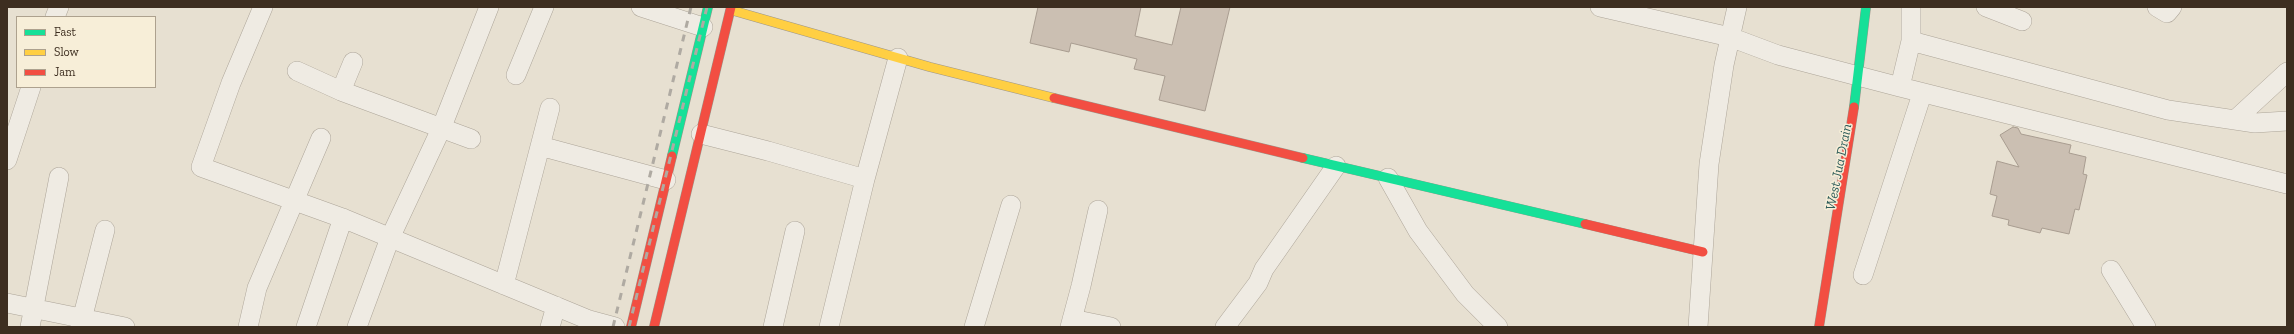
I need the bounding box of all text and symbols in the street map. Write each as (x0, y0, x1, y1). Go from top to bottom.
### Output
legend (16, 16, 156, 88)
text: Fast (54, 25, 76, 39)
text: Slow (54, 45, 79, 59)
text: Jam (54, 65, 75, 79)
water label: West Jua Drain (1822, 122, 1856, 212)

